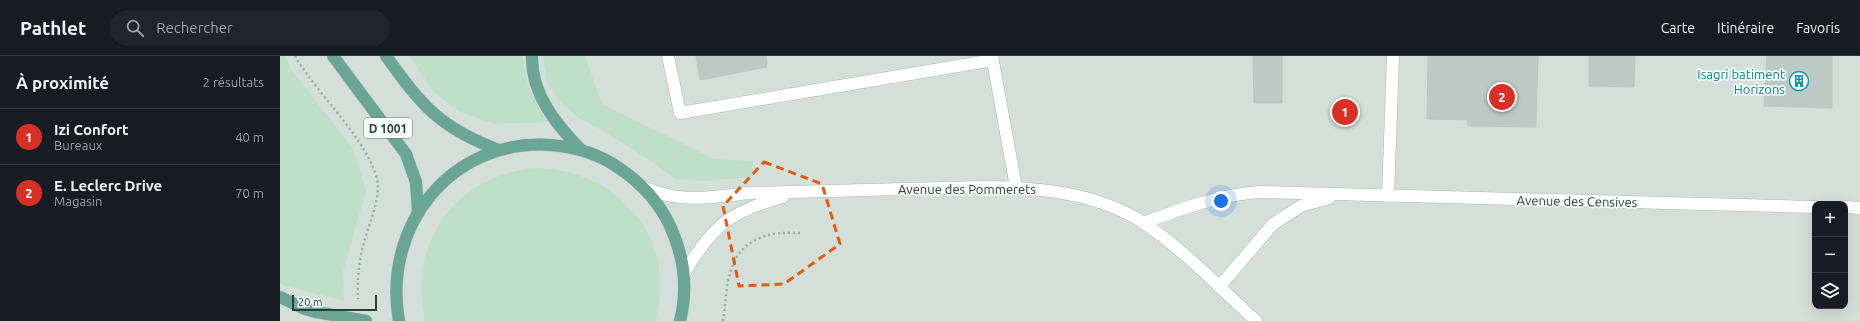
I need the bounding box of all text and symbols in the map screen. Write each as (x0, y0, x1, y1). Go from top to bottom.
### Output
search box (110, 10, 390, 46)
text: Pathlet (20, 17, 86, 39)
icon: search (124, 17, 146, 39)
text: Rechercher (156, 19, 233, 36)
text: Carte (1661, 20, 1695, 36)
text: Itinéraire (1717, 20, 1774, 36)
text: Favoris (1796, 20, 1840, 36)
place label: Isagri batiment Horizons (1697, 67, 1785, 96)
building icon: Isagri batiment Horizons (1788, 70, 1810, 92)
text: À proximité (16, 73, 109, 92)
text: 2 résultats (203, 75, 264, 89)
pin: 2 (1489, 82, 1515, 112)
pin: 1 (1332, 97, 1358, 127)
road number: D 1001 (364, 118, 412, 138)
text: Izi Confort (54, 121, 129, 138)
text: 1 (25, 130, 33, 144)
text: 40 m (235, 130, 264, 144)
text: Bureaux (54, 138, 102, 152)
text: E. Leclerc Drive (54, 177, 162, 194)
street label: Avenue des Pommerets (898, 182, 1036, 196)
text: 2 (25, 186, 33, 200)
text: 70 m (235, 186, 264, 200)
your location (1211, 191, 1231, 211)
street label: Avenue des Censives (1517, 193, 1638, 209)
text: Magasin (54, 194, 102, 208)
map controls (1812, 201, 1848, 309)
button: + (1812, 201, 1848, 237)
button: − (1812, 237, 1848, 273)
button: layers (1812, 273, 1848, 309)
scale bar (292, 293, 377, 312)
text: 20 m (298, 296, 322, 308)

